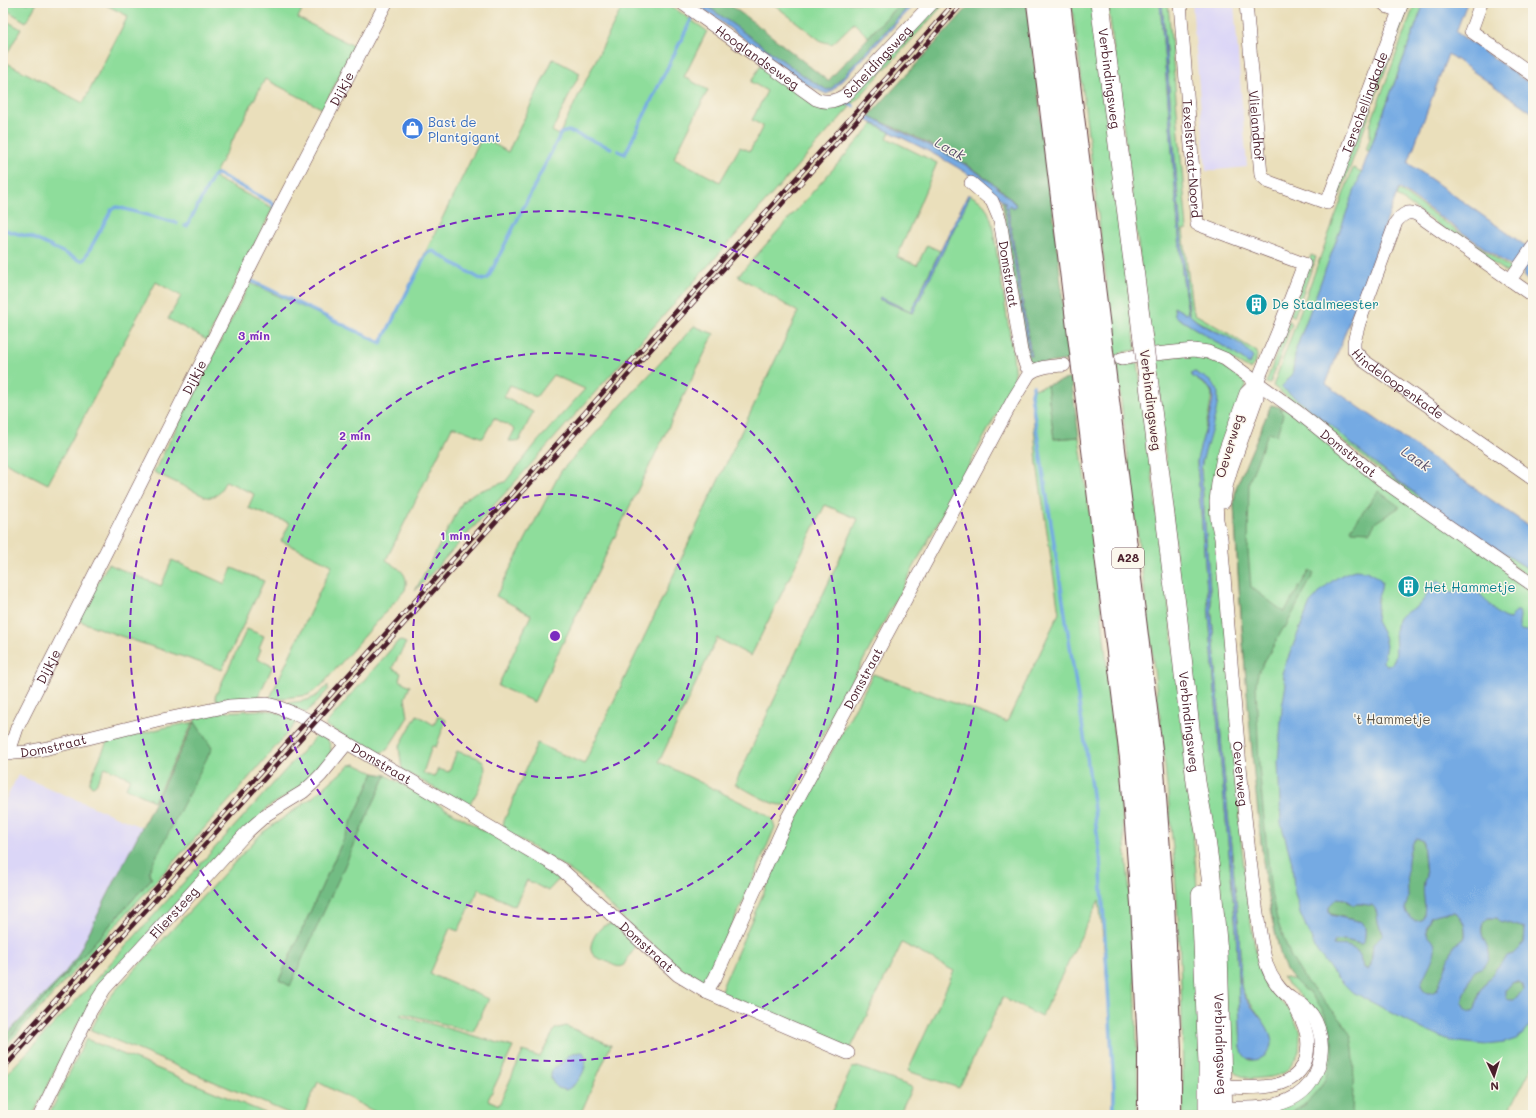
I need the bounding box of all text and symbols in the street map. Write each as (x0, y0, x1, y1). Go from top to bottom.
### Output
street label: Hooglandseweg (713, 21, 803, 93)
street label: Scheidingsweg (839, 21, 915, 102)
street label: Verbindingsweg (1095, 27, 1125, 130)
street label: Terschellingkade (1337, 49, 1391, 156)
street label: Dijkje (325, 68, 357, 109)
street label: Vlielandhof (1246, 90, 1269, 162)
street label: Texelstraat-Noord (1179, 98, 1206, 219)
place label: Bast de Plantgigant (428, 113, 501, 145)
shop icon: Bast de Plantgigant (400, 116, 426, 142)
water label: Laak (932, 132, 969, 165)
street label: Domstraat (995, 239, 1023, 309)
building icon: De Staalmeester (1244, 291, 1270, 317)
place label: De Staalmeester (1272, 295, 1379, 312)
text: 3 min (238, 327, 270, 343)
street label: Hindeloopenkade (1348, 344, 1448, 422)
street label: Verbindingsweg (1137, 349, 1166, 451)
street label: Dijkje (178, 357, 209, 397)
street label: Oeverweg (1211, 412, 1246, 480)
street label: Domstraat (1317, 425, 1381, 481)
text: 2 min (339, 427, 371, 443)
water label: Laak (1398, 442, 1435, 476)
text: 1 min (440, 527, 470, 543)
road number: A28 (1112, 548, 1144, 568)
building icon: Het Hammetje (1396, 574, 1422, 600)
place label: Het Hammetje (1424, 578, 1515, 595)
centre of rings (548, 629, 562, 643)
street label: Domstraat (839, 644, 886, 712)
street label: Dijkje (32, 646, 63, 686)
street label: Verbindingsweg (1176, 670, 1204, 773)
park label: 't Hammetje (1353, 710, 1431, 727)
street label: Domstraat (19, 730, 88, 761)
street label: Domstraat (349, 739, 416, 788)
street label: Oeverweg (1230, 740, 1253, 807)
street label: Fliersteeg (145, 882, 202, 942)
street label: Domstraat (616, 917, 678, 976)
street label: Verbindingsweg (1211, 993, 1231, 1095)
north arrow (1474, 1056, 1514, 1096)
text: N (1490, 1079, 1499, 1094)

